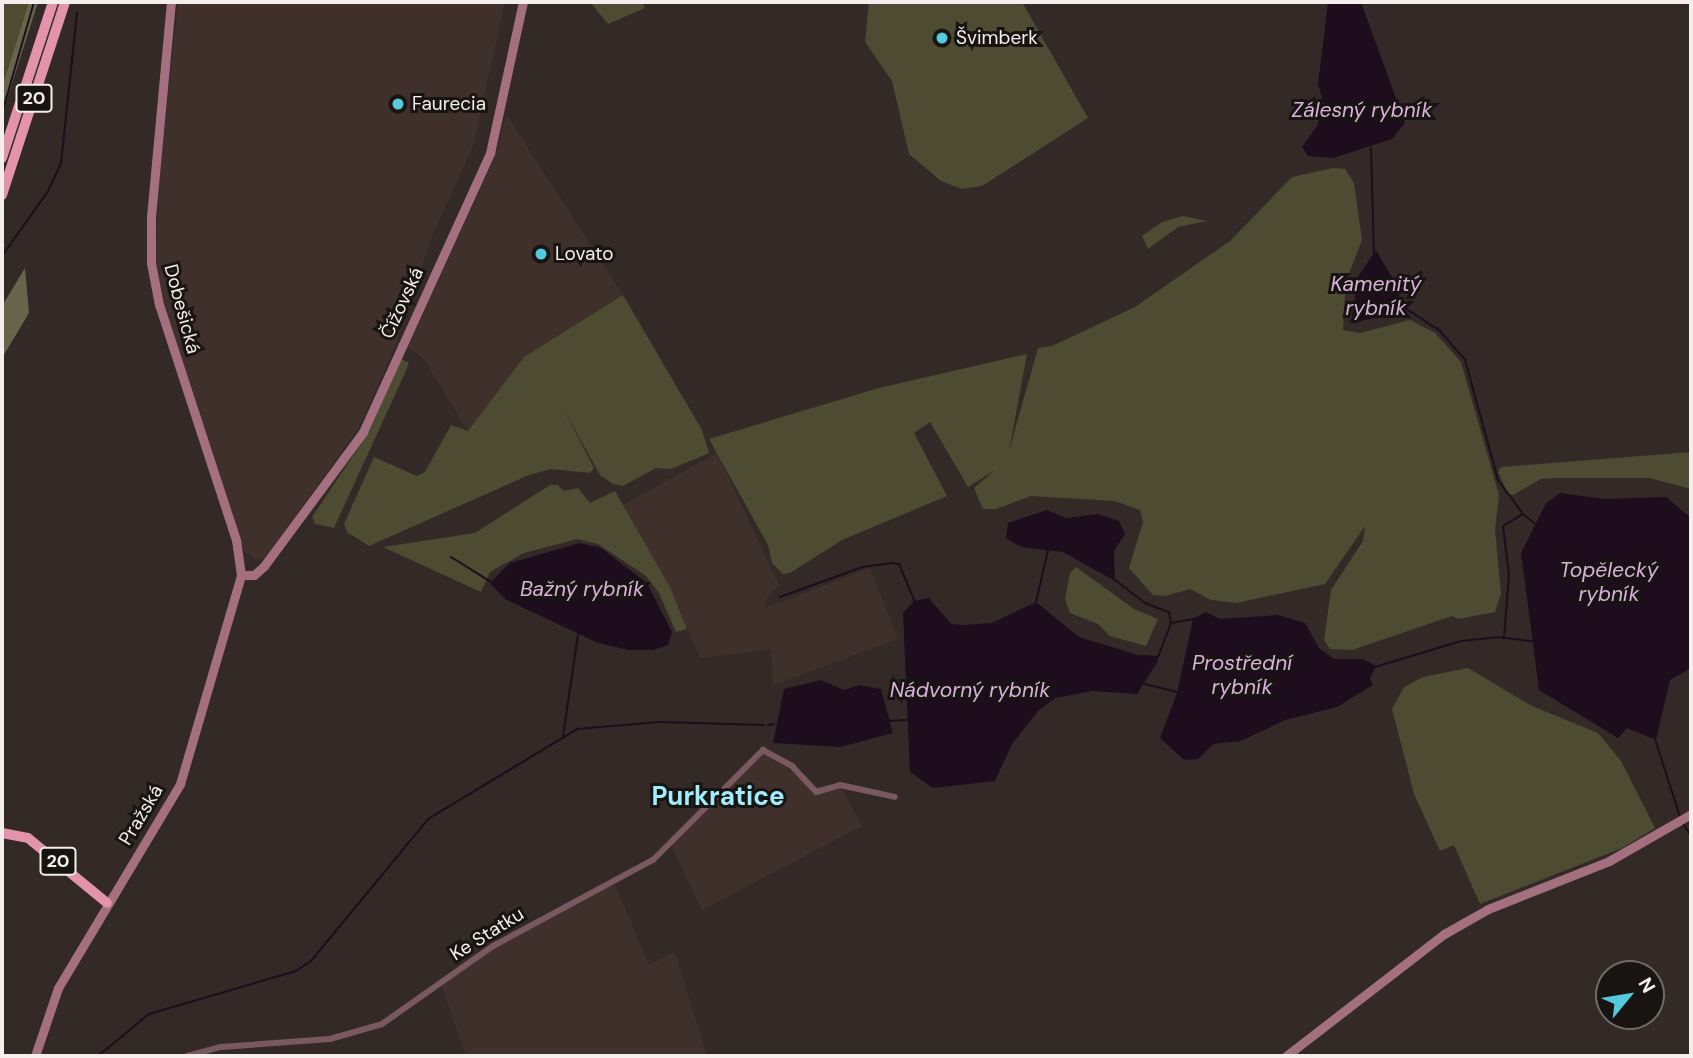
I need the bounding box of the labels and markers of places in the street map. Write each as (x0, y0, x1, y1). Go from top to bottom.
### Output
place label: Švimberk (956, 27, 1038, 49)
marker: Švimberk (934, 30, 950, 46)
place label: Faurecia (412, 93, 486, 115)
marker: Faurecia (390, 96, 406, 112)
place label: Lovato (555, 243, 613, 265)
marker: Lovato (533, 246, 549, 262)

